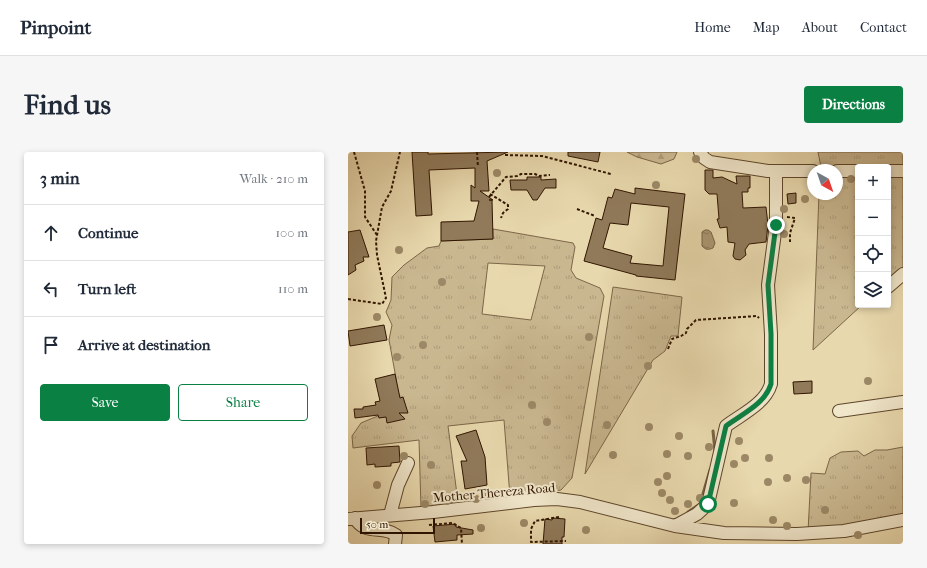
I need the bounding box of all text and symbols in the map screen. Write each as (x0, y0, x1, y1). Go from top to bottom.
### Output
text: Pinpoint (20, 17, 91, 39)
text: Home (694, 19, 731, 36)
text: Map (753, 19, 780, 36)
text: About (802, 19, 838, 36)
text: Contact (860, 19, 907, 36)
button: Directions (804, 86, 903, 123)
text: Find us (24, 88, 111, 121)
north arrow (807, 164, 843, 200)
map controls (855, 164, 891, 308)
button: + (855, 164, 891, 200)
text: 3 min (40, 168, 80, 188)
text: Walk · 210 m (240, 171, 308, 186)
button: − (855, 200, 891, 236)
route end (767, 216, 785, 234)
icon: ahead (40, 222, 62, 244)
text: Continue (78, 224, 138, 242)
text: 100 m (275, 225, 308, 240)
button: locate (855, 236, 891, 272)
button: layers (855, 272, 891, 308)
icon: left (40, 278, 62, 300)
text: Turn left (78, 280, 136, 298)
text: 110 m (278, 281, 308, 296)
icon: arrive (40, 334, 62, 356)
text: Arrive at destination (78, 336, 210, 354)
button: Save (40, 384, 170, 421)
button: Share (178, 384, 308, 421)
street label: Mother Thereza Road (432, 480, 557, 505)
route start (699, 495, 717, 513)
scale bar (360, 516, 435, 535)
text: 50 m (366, 518, 388, 531)

